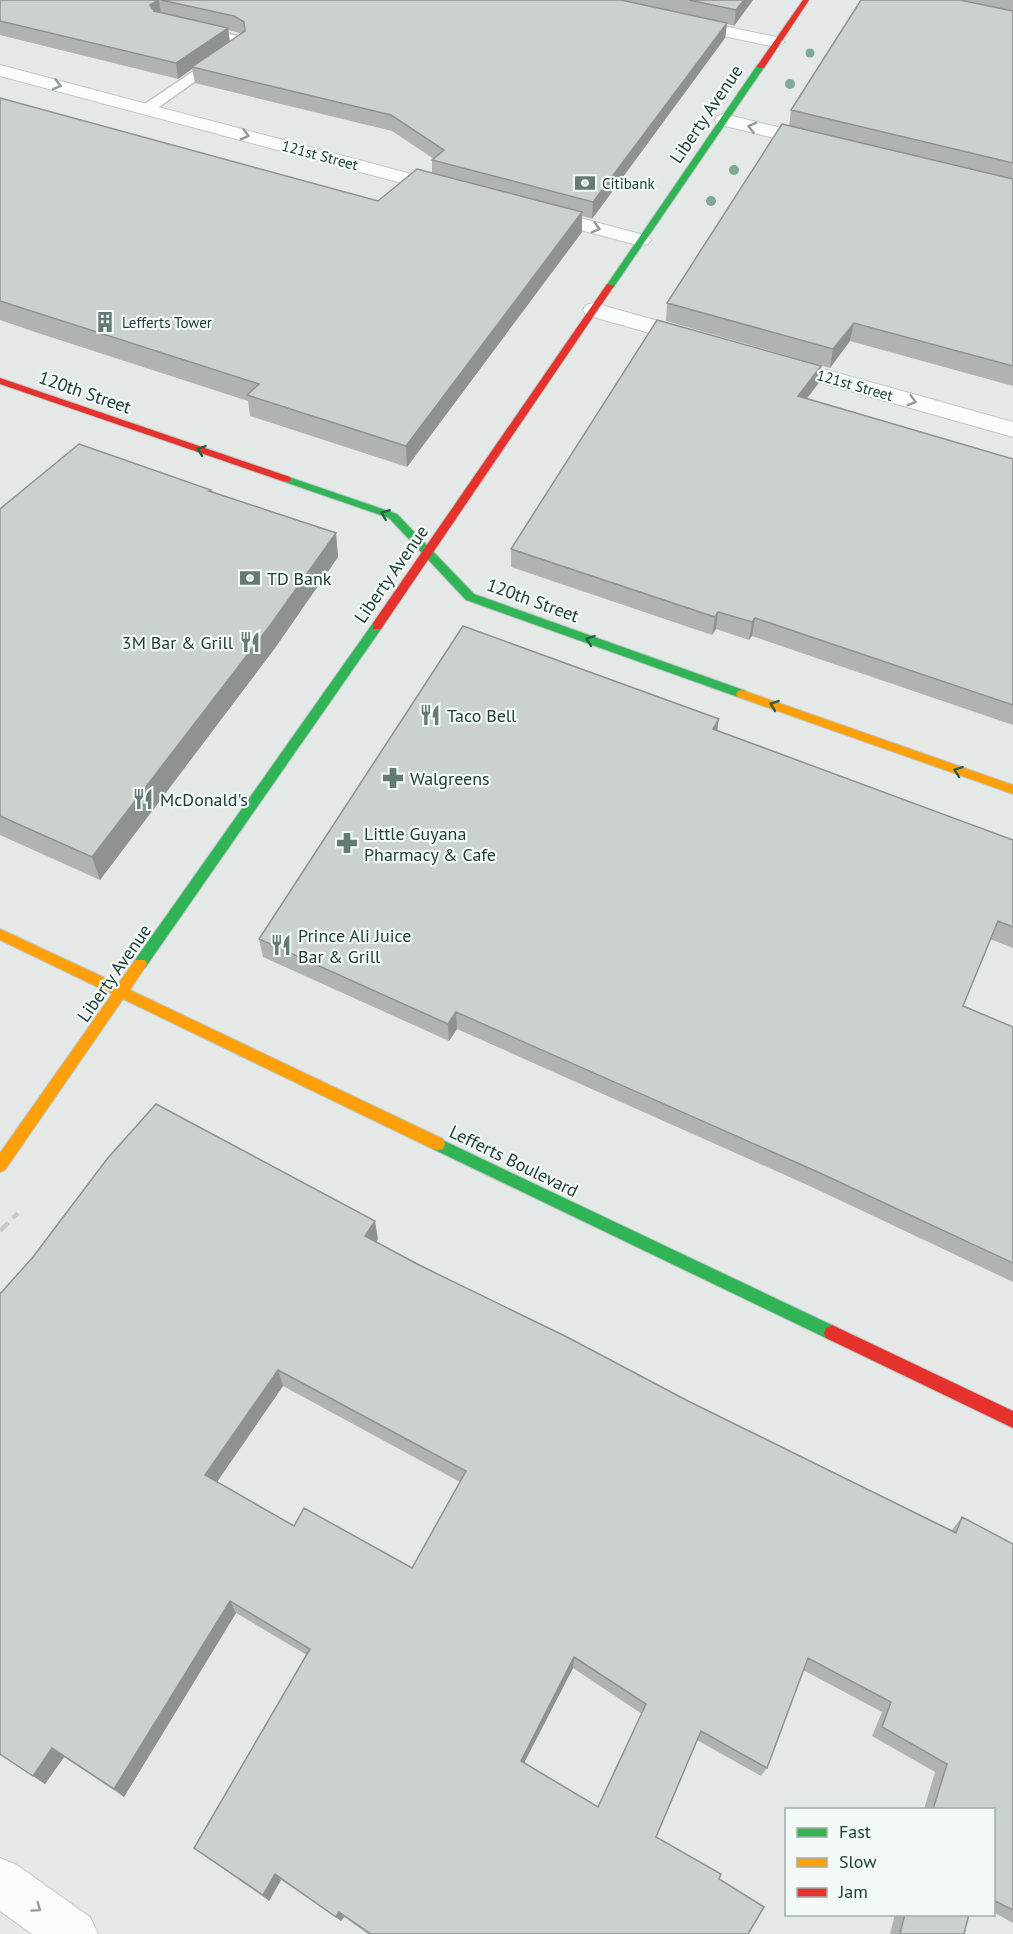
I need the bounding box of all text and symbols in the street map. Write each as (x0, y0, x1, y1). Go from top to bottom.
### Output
street label: Liberty Avenue (665, 60, 747, 168)
one-way arrow (51, 78, 61, 90)
one-way arrow (747, 122, 757, 135)
one-way arrow (239, 128, 250, 140)
street label: 121st Street (280, 136, 360, 174)
bank icon: Citibank (573, 171, 597, 195)
place label: Citibank (602, 174, 655, 193)
one-way arrow (591, 221, 601, 234)
building icon: Lefferts Tower (93, 310, 117, 334)
place label: Lefferts Tower (122, 313, 212, 332)
street label: 120th Street (36, 365, 134, 419)
street label: 121st Street (815, 365, 895, 405)
one-way arrow (906, 394, 917, 406)
one-way arrow (196, 445, 207, 458)
one-way arrow (380, 509, 391, 521)
street label: Liberty Avenue (349, 521, 433, 627)
bank icon: TD Bank (238, 566, 262, 590)
place label: TD Bank (267, 567, 332, 590)
street label: 120th Street (484, 573, 582, 627)
restaurant icon: 3M Bar & Grill (238, 630, 262, 654)
place label: 3M Bar & Grill (122, 631, 234, 654)
one-way arrow (586, 634, 596, 647)
one-way arrow (769, 700, 780, 713)
restaurant icon: Taco Bell (418, 703, 442, 727)
place label: Taco Bell (447, 704, 517, 727)
one-way arrow (953, 765, 964, 778)
pharmacy icon: Walgreens (381, 766, 405, 790)
place label: Walgreens (410, 767, 490, 790)
restaurant icon: McDonald's (131, 787, 155, 811)
place label: McDonald's (160, 788, 248, 811)
place label: Little Guyana Pharmacy & Cafe (364, 822, 496, 866)
pharmacy icon: Little Guyana Pharmacy & Cafe (335, 831, 359, 855)
street label: Liberty Avenue (72, 920, 156, 1026)
place label: Prince Ali Juice Bar & Grill (298, 924, 411, 968)
restaurant icon: Prince Ali Juice Bar & Grill (269, 933, 293, 957)
street label: Lefferts Boulevard (446, 1120, 582, 1202)
legend (785, 1808, 995, 1916)
text: Fast (839, 1820, 871, 1843)
text: Slow (839, 1850, 877, 1873)
text: Jam (838, 1880, 868, 1903)
one-way arrow (30, 1901, 41, 1912)

